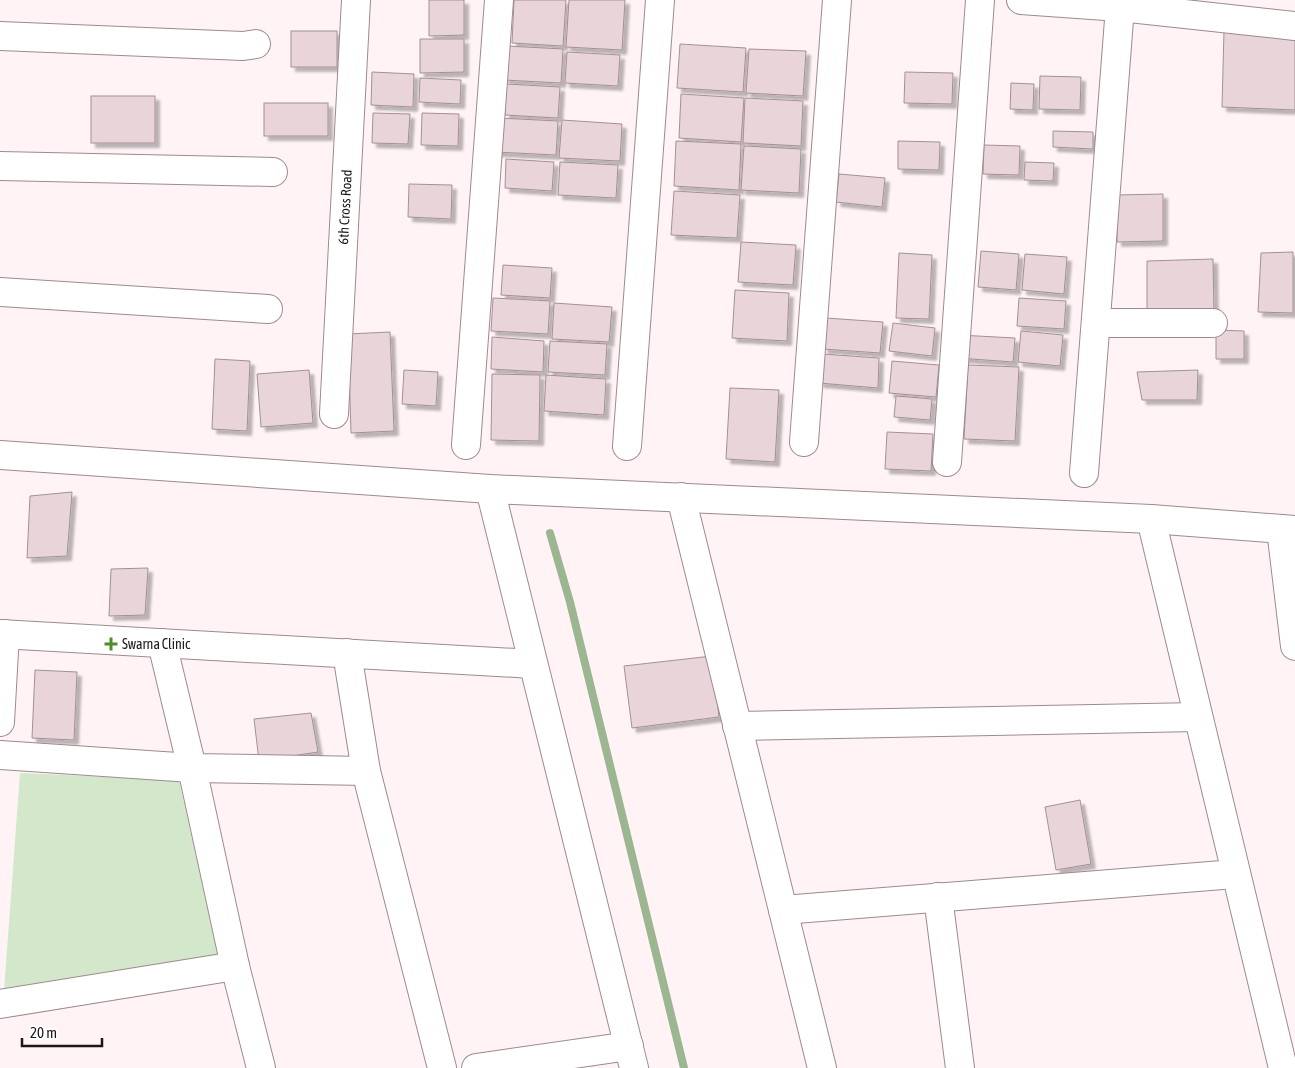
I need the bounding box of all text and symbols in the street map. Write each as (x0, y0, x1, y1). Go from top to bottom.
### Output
street label: 6th Cross Road (335, 169, 355, 245)
place label: Swarna Clinic (122, 636, 191, 652)
marker: Swarna Clinic (104, 637, 118, 651)
scale bar (22, 1016, 102, 1048)
text: 20 m (30, 1024, 57, 1041)

